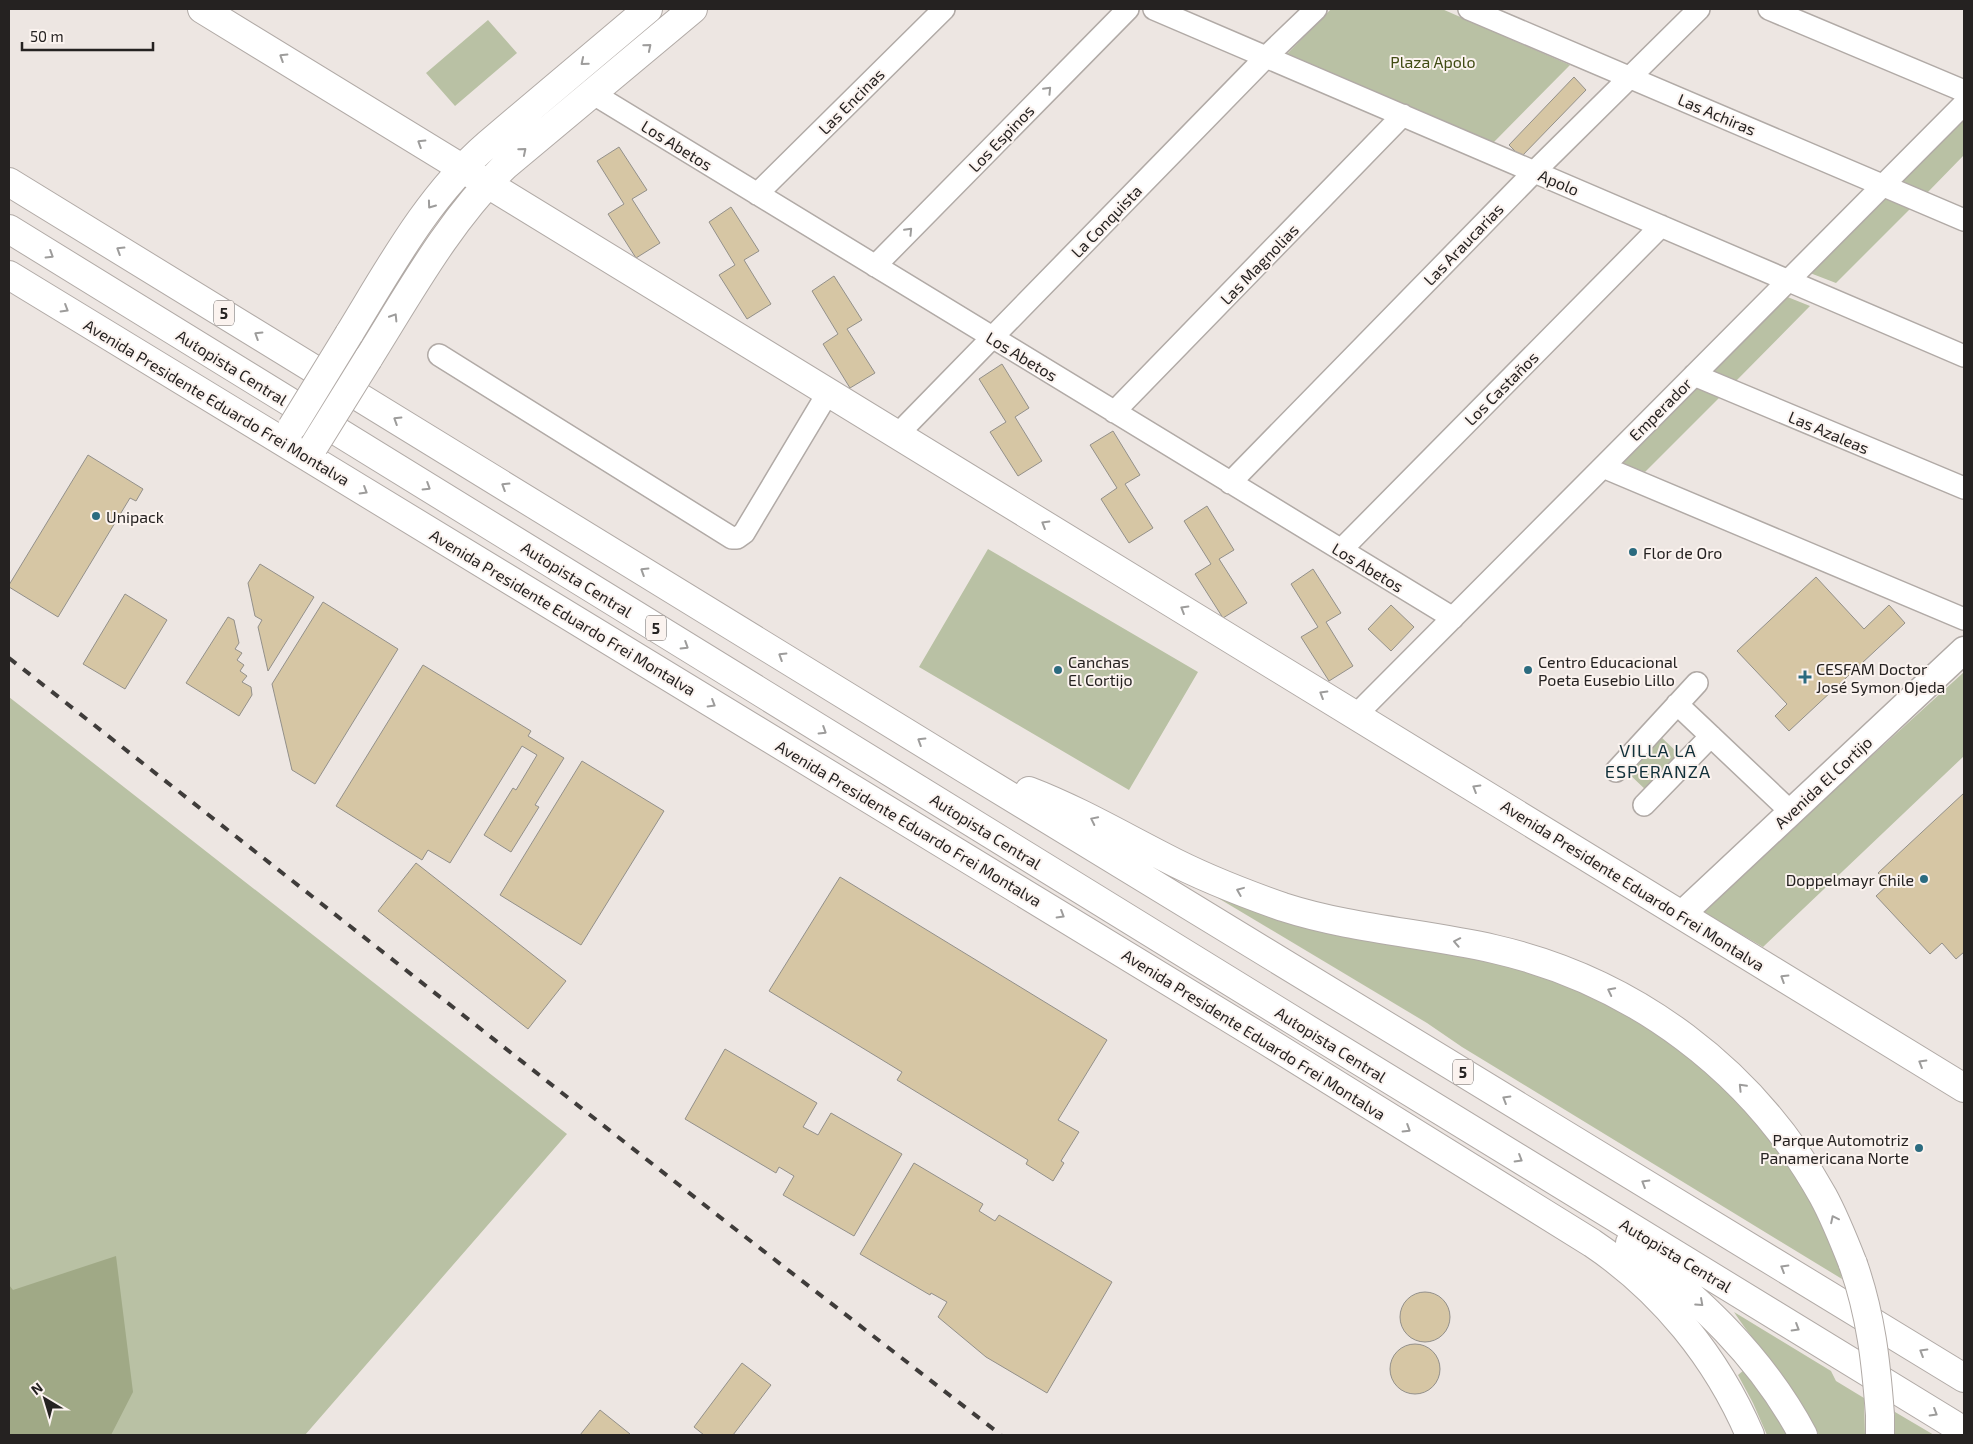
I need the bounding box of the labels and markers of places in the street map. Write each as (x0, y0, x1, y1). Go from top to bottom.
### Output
place label: Unipack (106, 507, 164, 526)
marker: Unipack (90, 510, 102, 522)
place label: Flor de Oro (1643, 543, 1722, 562)
marker: Flor de Oro (1627, 546, 1639, 558)
place label: Canchas El Cortijo (1068, 652, 1133, 690)
place label: Centro Educacional Poeta Eusebio Lillo (1538, 652, 1678, 689)
place label: CESFAM Doctor José Symon Ojeda (1816, 659, 1945, 697)
marker: Canchas El Cortijo (1052, 664, 1064, 676)
marker: Centro Educacional Poeta Eusebio Lillo (1522, 664, 1534, 676)
marker: CESFAM Doctor José Symon Ojeda (1798, 670, 1812, 684)
place label: Doppelmayr Chile (1786, 870, 1914, 889)
marker: Doppelmayr Chile (1918, 873, 1930, 885)
place label: Parque Automotriz Panamericana Norte (1760, 1130, 1909, 1167)
marker: Parque Automotriz Panamericana Norte (1913, 1142, 1925, 1154)

